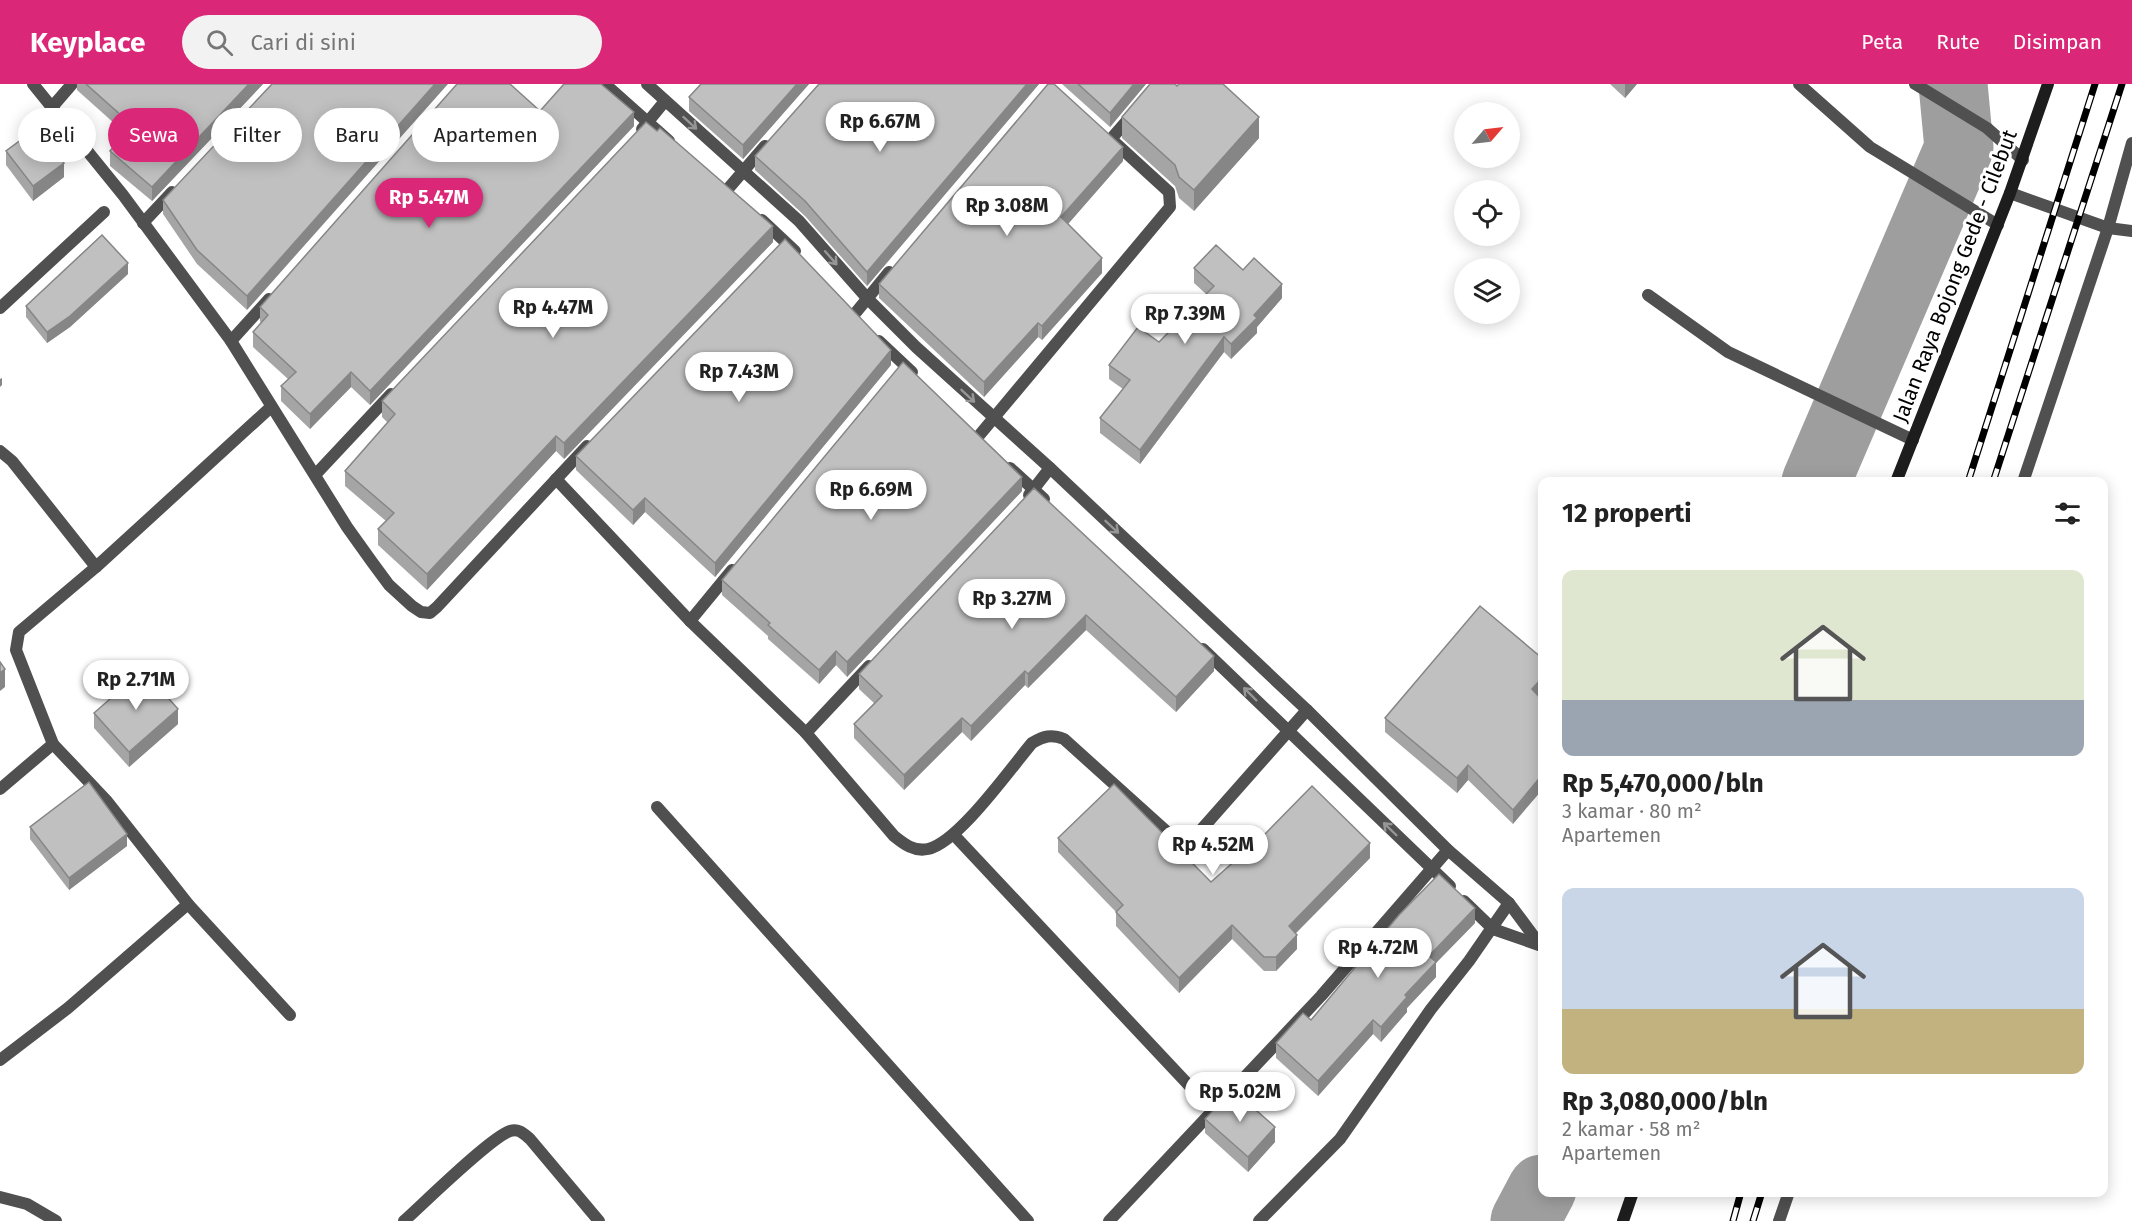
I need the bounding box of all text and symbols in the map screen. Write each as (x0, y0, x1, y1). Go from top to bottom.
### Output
search box (182, 15, 602, 69)
text: Keyplace (30, 26, 146, 59)
icon: search (203, 26, 236, 59)
text: Cari di sini (251, 29, 356, 56)
text: Peta (1861, 29, 1903, 55)
text: Rute (1936, 29, 1980, 55)
text: Disimpan (2013, 29, 2102, 55)
pin: Rp 6.67M (818, 102, 942, 153)
north arrow (1454, 102, 1520, 168)
map controls (1454, 102, 1520, 324)
chip: Beli (18, 108, 96, 162)
chip: Sewa (108, 108, 199, 162)
chip: Filter (211, 108, 302, 162)
chip: Baru (314, 108, 400, 162)
chip: Apartemen (412, 108, 559, 162)
text: Rp 6.67M (840, 109, 920, 133)
one-way arrow (682, 116, 697, 130)
street label: Jalan Raya Bojong Gede - Cilebut (1887, 126, 2023, 426)
pin: Rp 5.47M (367, 178, 491, 229)
button: locate (1454, 180, 1520, 246)
text: Rp 5.47M (389, 185, 469, 209)
pin: Rp 3.08M (945, 186, 1069, 237)
text: Rp 3.08M (966, 193, 1048, 217)
one-way arrow (824, 250, 838, 265)
button: layers (1454, 258, 1520, 324)
pin: Rp 4.47M (491, 288, 615, 339)
pin: Rp 7.39M (1123, 294, 1247, 345)
text: Rp 4.47M (513, 295, 593, 319)
text: Rp 7.39M (1145, 301, 1225, 325)
pin: Rp 7.43M (677, 352, 801, 403)
text: Rp 7.43M (699, 359, 779, 383)
one-way arrow (961, 389, 976, 403)
pin: Rp 6.69M (809, 470, 933, 521)
text: Rp 6.69M (830, 477, 912, 501)
icon: filters (2051, 497, 2084, 530)
text: 12 properti (1562, 498, 1692, 529)
one-way arrow (1105, 520, 1120, 534)
pin: Rp 3.27M (950, 579, 1074, 630)
text: Rp 3.27M (972, 586, 1052, 610)
icon: home (1769, 609, 1877, 717)
pin: Rp 2.71M (74, 660, 198, 711)
text: Rp 2.71M (97, 667, 175, 691)
one-way arrow (1242, 687, 1257, 701)
text: Rp 5,470,000/bln (1562, 768, 1764, 799)
text: 3 kamar · 80 m² (1562, 799, 1702, 823)
one-way arrow (1383, 822, 1398, 836)
text: Apartemen (1562, 823, 1661, 847)
pin: Rp 4.52M (1151, 825, 1275, 876)
text: Rp 4.52M (1172, 832, 1254, 856)
icon: home (1769, 927, 1877, 1035)
pin: Rp 4.72M (1316, 928, 1440, 979)
text: Rp 4.72M (1338, 935, 1418, 959)
pin: Rp 5.02M (1178, 1072, 1302, 1123)
text: Rp 5.02M (1199, 1079, 1281, 1103)
text: Rp 3,080,000/bln (1562, 1086, 1768, 1117)
text: 2 kamar · 58 m² (1562, 1117, 1701, 1141)
text: Apartemen (1562, 1141, 1661, 1165)

